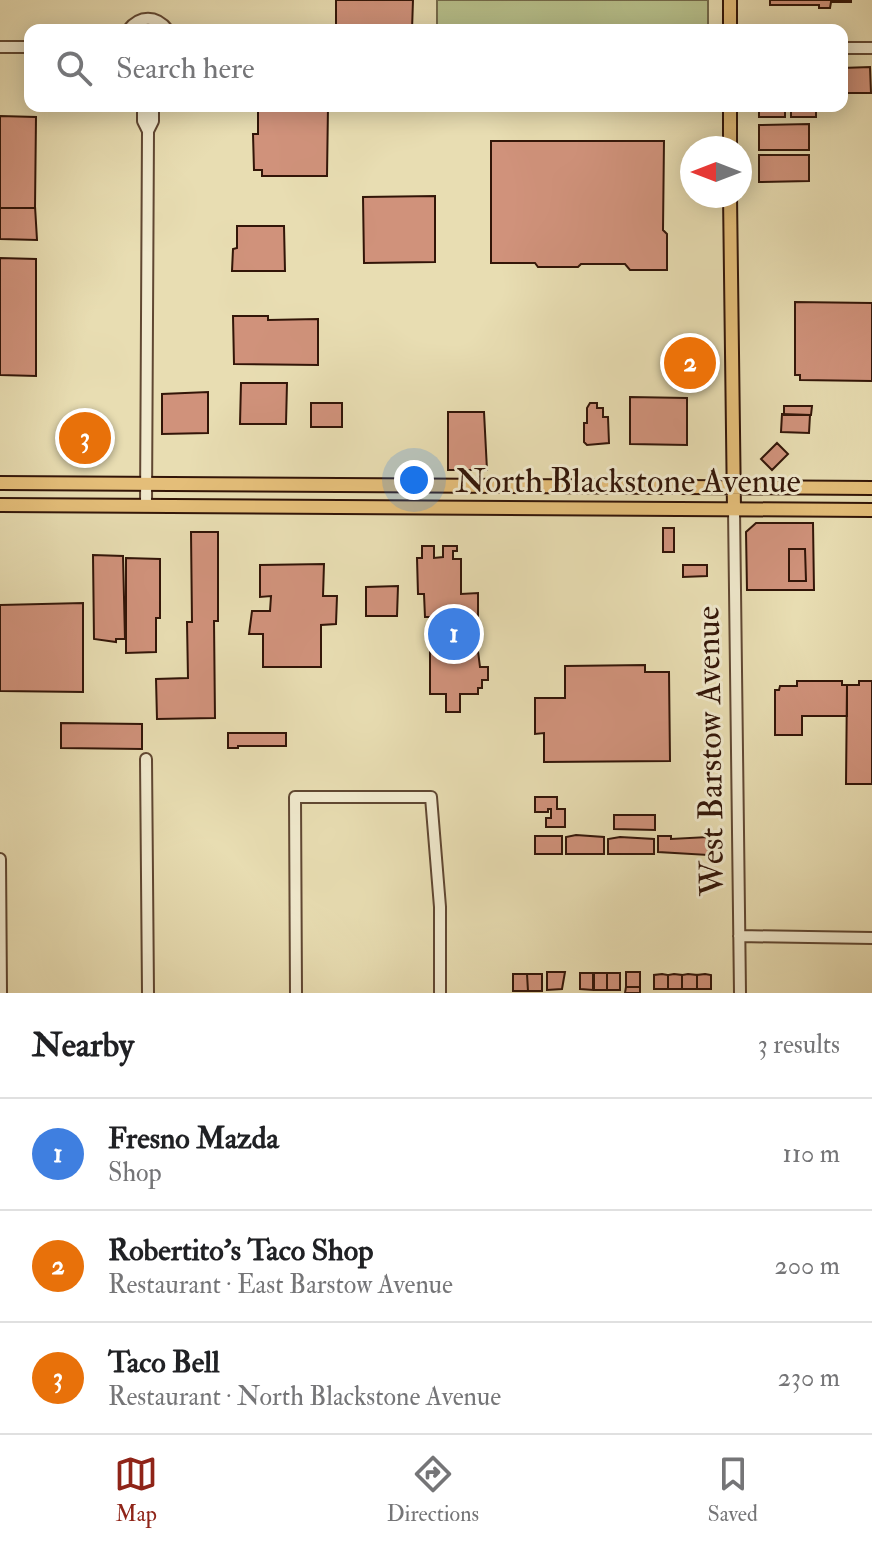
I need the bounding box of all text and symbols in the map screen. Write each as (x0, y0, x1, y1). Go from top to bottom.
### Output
search box (24, 24, 848, 112)
icon: search (52, 46, 96, 90)
text: Search here (116, 50, 255, 87)
north arrow (680, 136, 752, 208)
pin: 2 (664, 333, 716, 393)
pin: 3 (59, 408, 111, 468)
your location (394, 460, 434, 500)
street label: North Blackstone Avenue (455, 460, 801, 503)
pin: 1 (428, 604, 480, 664)
street label: West Barstow Avenue (686, 606, 735, 897)
text: Nearby (32, 1024, 134, 1067)
text: 3 results (758, 1029, 840, 1061)
text: Fresno Mazda (108, 1120, 279, 1157)
text: 1 (53, 1138, 63, 1170)
text: 110 m (783, 1138, 840, 1170)
text: Shop (108, 1157, 162, 1189)
text: Robertito's Taco Shop (108, 1232, 373, 1269)
text: 2 (51, 1250, 65, 1282)
text: 200 m (775, 1250, 840, 1282)
text: Restaurant · East Barstow Avenue (108, 1269, 453, 1301)
text: Taco Bell (108, 1344, 220, 1381)
text: 3 (53, 1362, 63, 1394)
text: 230 m (778, 1362, 840, 1394)
text: Restaurant · North Blackstone Avenue (108, 1381, 501, 1413)
tab: Map (114, 1452, 158, 1528)
tab: Directions (387, 1452, 479, 1528)
tab: Saved (708, 1452, 758, 1528)

